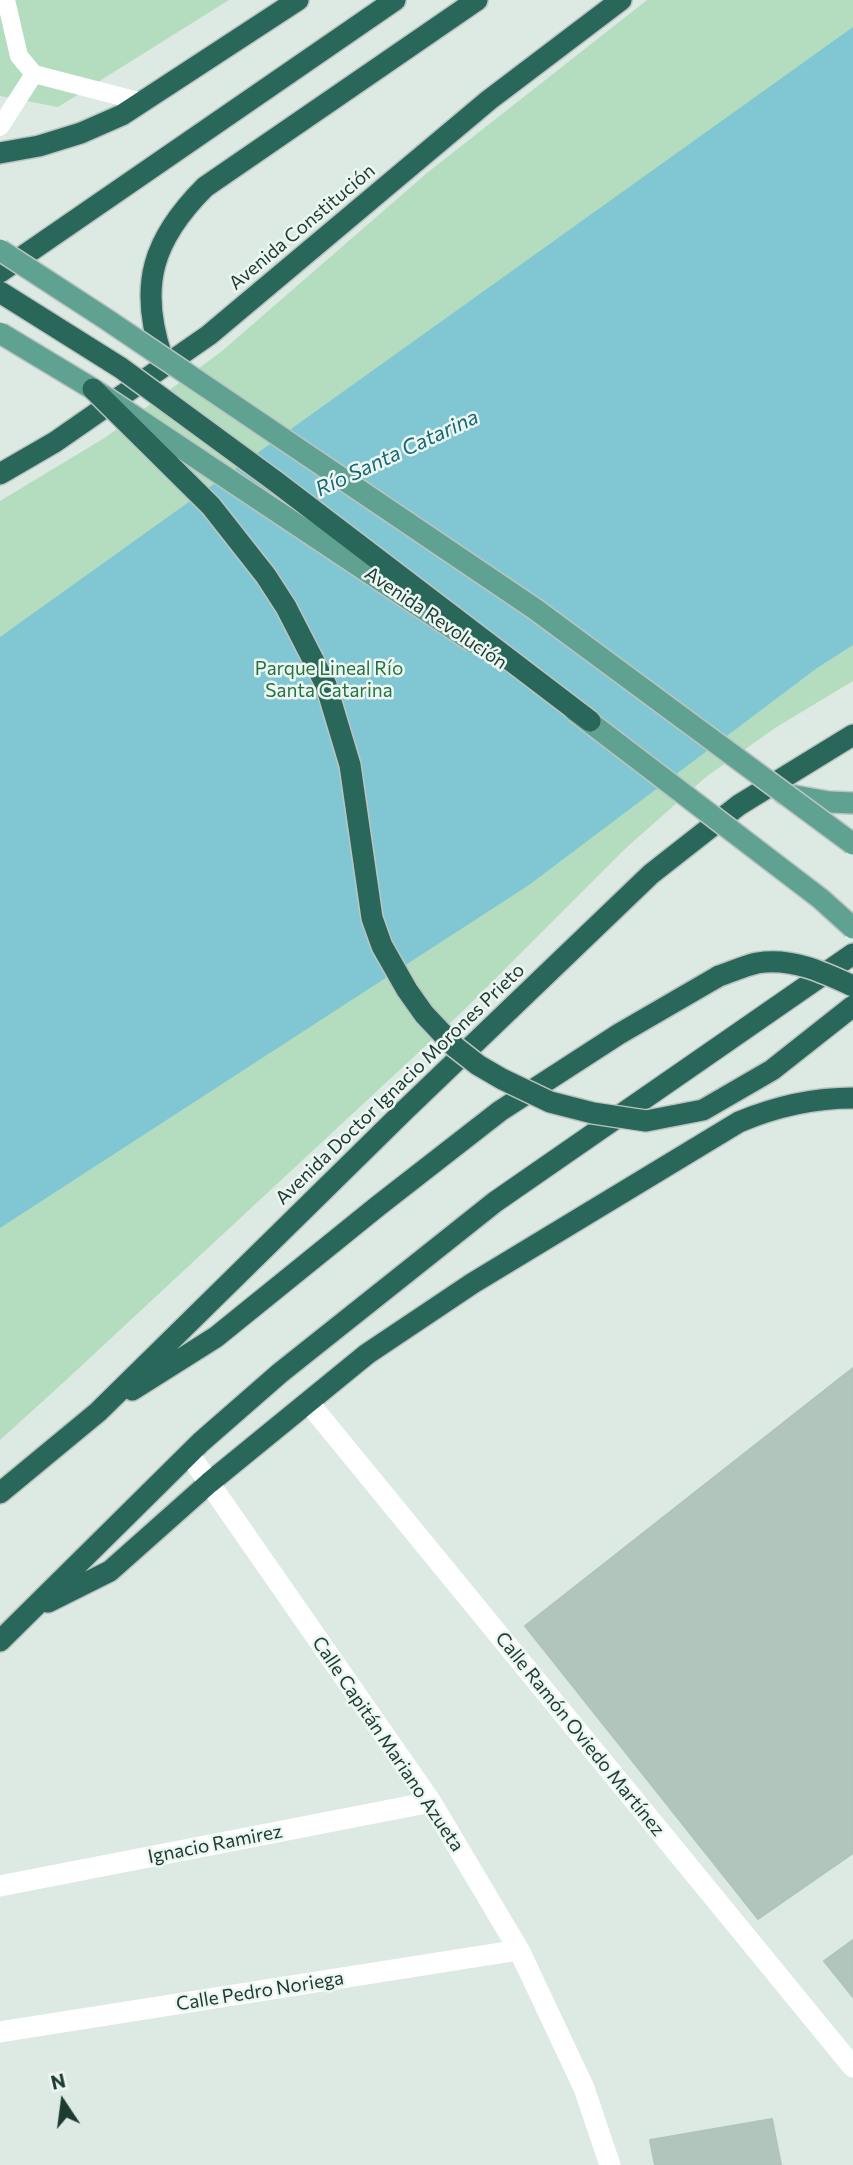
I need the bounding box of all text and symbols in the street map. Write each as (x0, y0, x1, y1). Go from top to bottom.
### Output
street label: Avenida Constitución (224, 159, 380, 295)
water label: Río Santa Catarina (312, 404, 482, 502)
street label: Avenida Revolución (361, 562, 511, 674)
park label: Parque Lineal Río Santa Catarina (255, 658, 403, 702)
street label: Avenida Doctor Ignacio Morones Prieto (271, 959, 529, 1209)
street label: Calle Ramón Oviedo Martínez (491, 1627, 669, 1841)
street label: Calle Capitán Mariano Azueta (307, 1632, 469, 1856)
street label: Ignacio Ramirez (146, 1820, 284, 1868)
street label: Calle Pedro Noriega (175, 1966, 345, 2016)
north arrow (28, 2067, 98, 2137)
text: N (49, 2068, 68, 2094)

